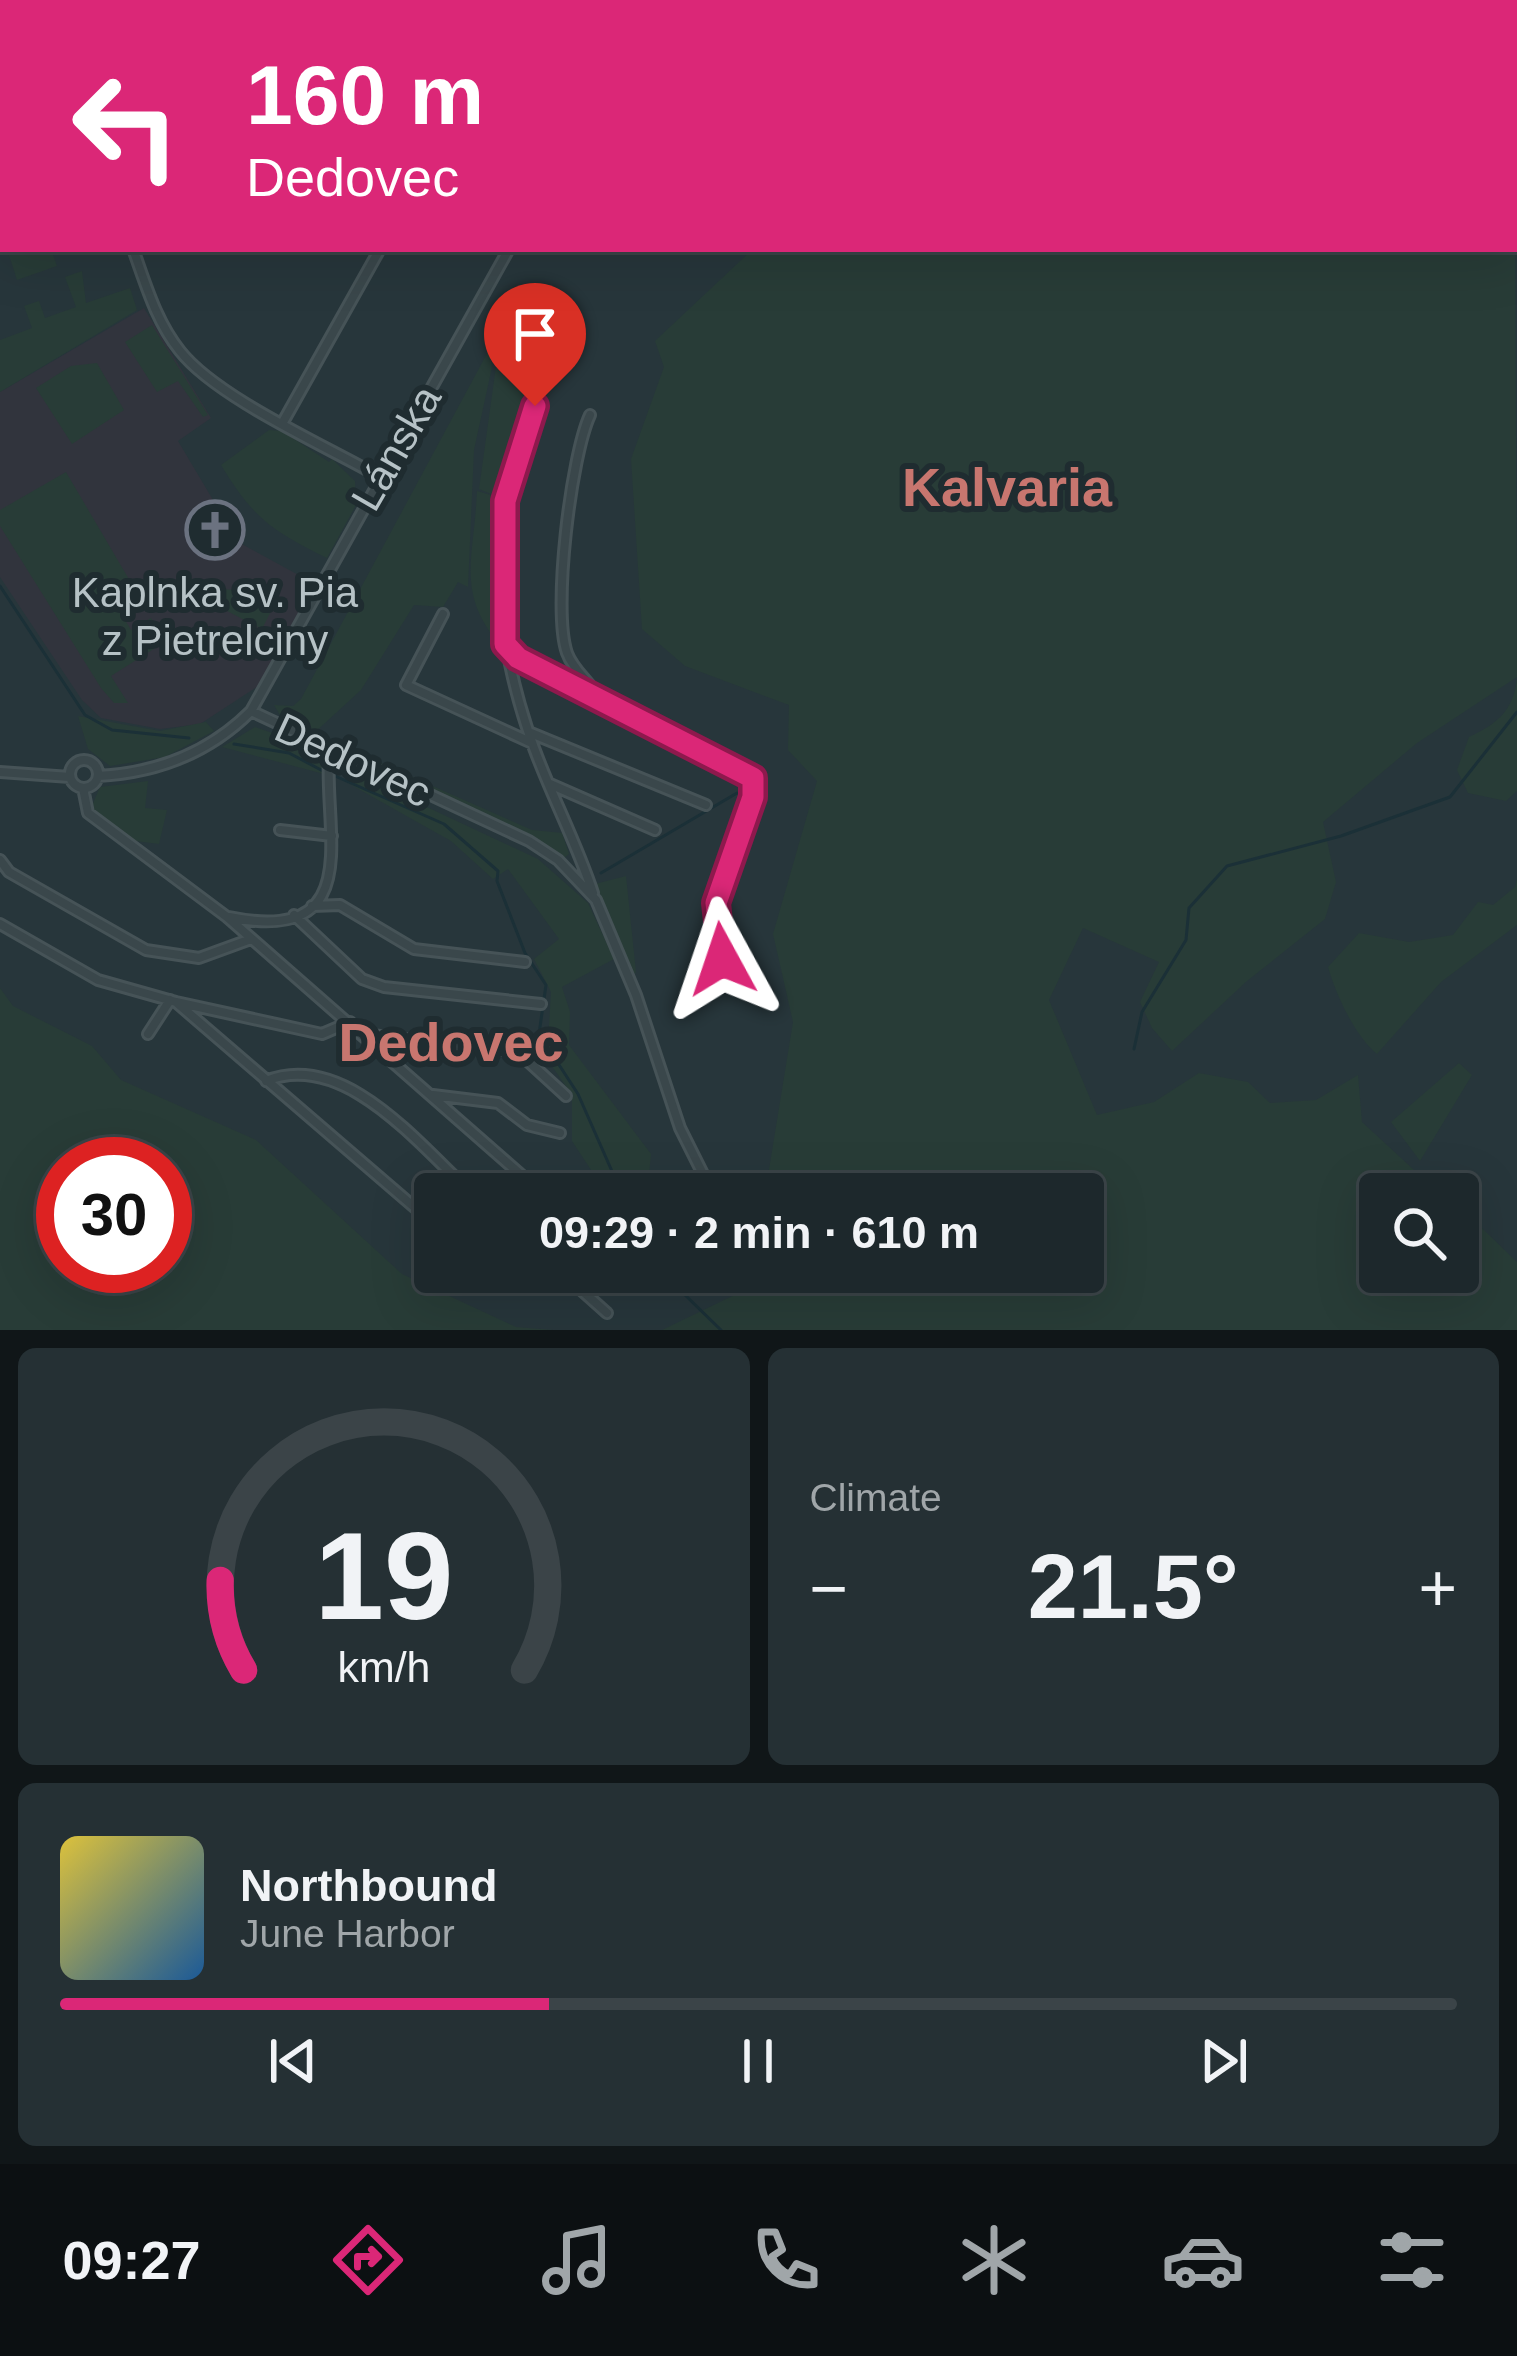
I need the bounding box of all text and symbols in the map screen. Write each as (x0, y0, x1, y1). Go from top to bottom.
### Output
icon: left (48, 48, 204, 204)
text: 160 m (246, 48, 484, 142)
text: Dedovec (246, 147, 459, 207)
pin (484, 283, 586, 406)
icon: arrive (502, 301, 568, 367)
street label: Lánska (342, 377, 451, 518)
district label: Kalvaria (902, 457, 1113, 517)
church icon: Kaplnka sv. Pia z Pietrelciny (184, 499, 246, 561)
place label: Kaplnka sv. Pia z Pietrelciny (72, 569, 359, 664)
street label: Dedovec (268, 704, 438, 816)
position arrow (659, 896, 785, 1022)
district label: Dedovec (338, 1012, 564, 1072)
speed limit sign: 30 (36, 1137, 192, 1293)
map controls (1359, 1173, 1479, 1293)
button: search (1359, 1173, 1479, 1293)
text: 09:29 · 2 min · 610 m (539, 1207, 979, 1258)
text: Climate (810, 1476, 942, 1519)
text: 19 (314, 1506, 453, 1645)
text: 21.5° (1028, 1537, 1239, 1637)
text: − (810, 1551, 848, 1625)
text: + (1418, 1551, 1457, 1625)
text: km/h (337, 1642, 430, 1690)
text: Northbound (240, 1860, 497, 1911)
text: June Harbor (240, 1912, 455, 1955)
icon: previous (260, 2028, 326, 2094)
icon: pause (725, 2028, 791, 2094)
icon: next (1191, 2028, 1257, 2094)
icon: directions (326, 2218, 410, 2302)
icon: music (535, 2218, 619, 2302)
icon: phone (744, 2218, 828, 2302)
icon: climate (952, 2218, 1036, 2302)
icon: car (1161, 2218, 1245, 2302)
icon: filters (1370, 2218, 1454, 2302)
text: 09:27 (62, 2230, 201, 2290)

